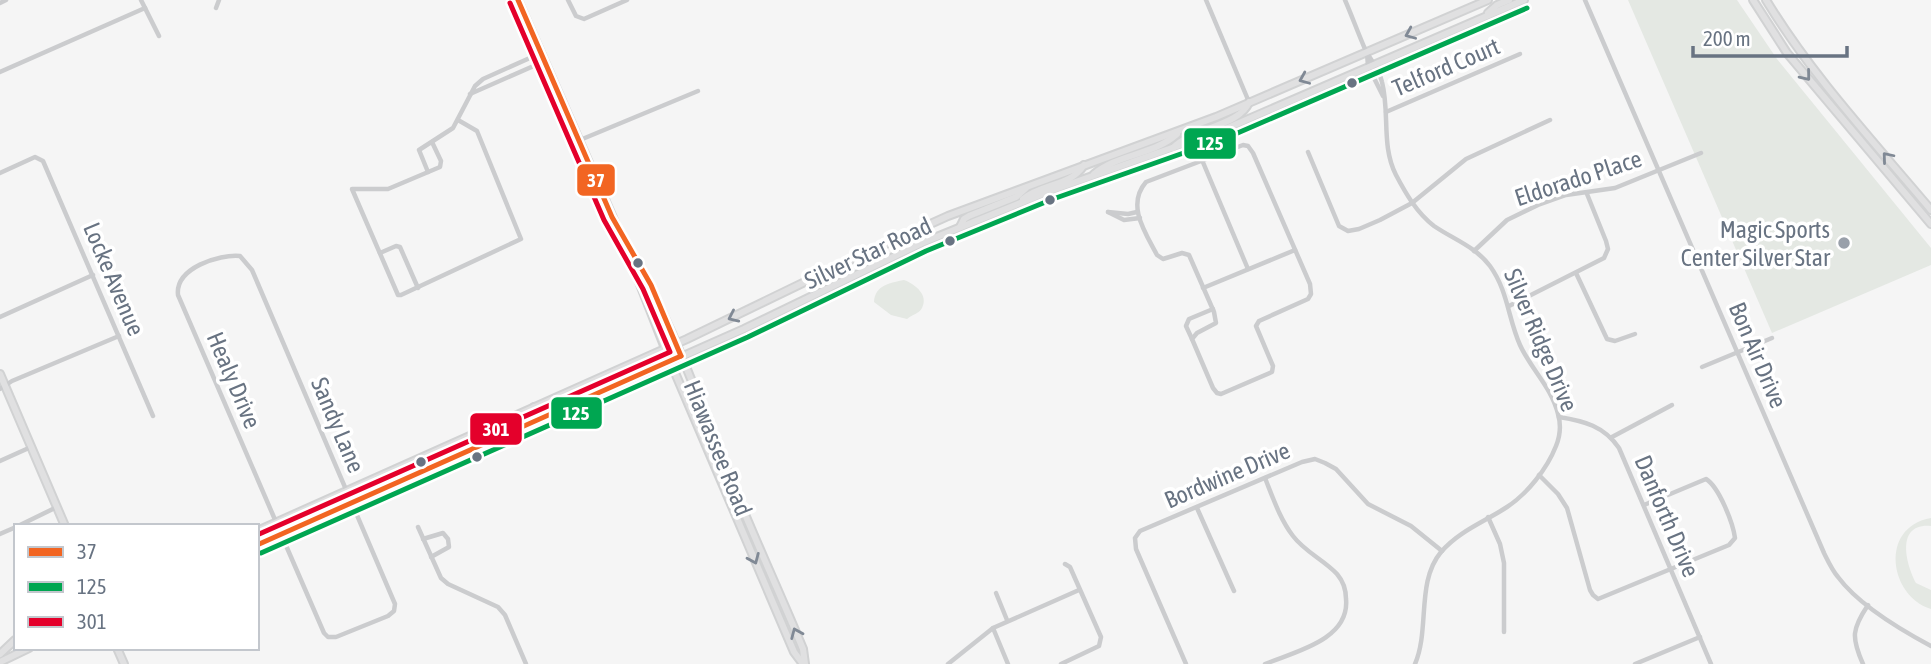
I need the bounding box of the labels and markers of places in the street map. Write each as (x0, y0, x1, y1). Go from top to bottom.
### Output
unlabelled marker (1345, 76, 1359, 90)
unlabelled marker (1043, 193, 1057, 207)
place label: Magic Sports Center Silver Star (1681, 216, 1831, 271)
unlabelled marker (943, 234, 957, 248)
marker: Magic Sports Center Silver Star (1836, 235, 1852, 251)
unlabelled marker (631, 256, 645, 270)
unlabelled marker (470, 450, 484, 464)
unlabelled marker (414, 455, 428, 469)

